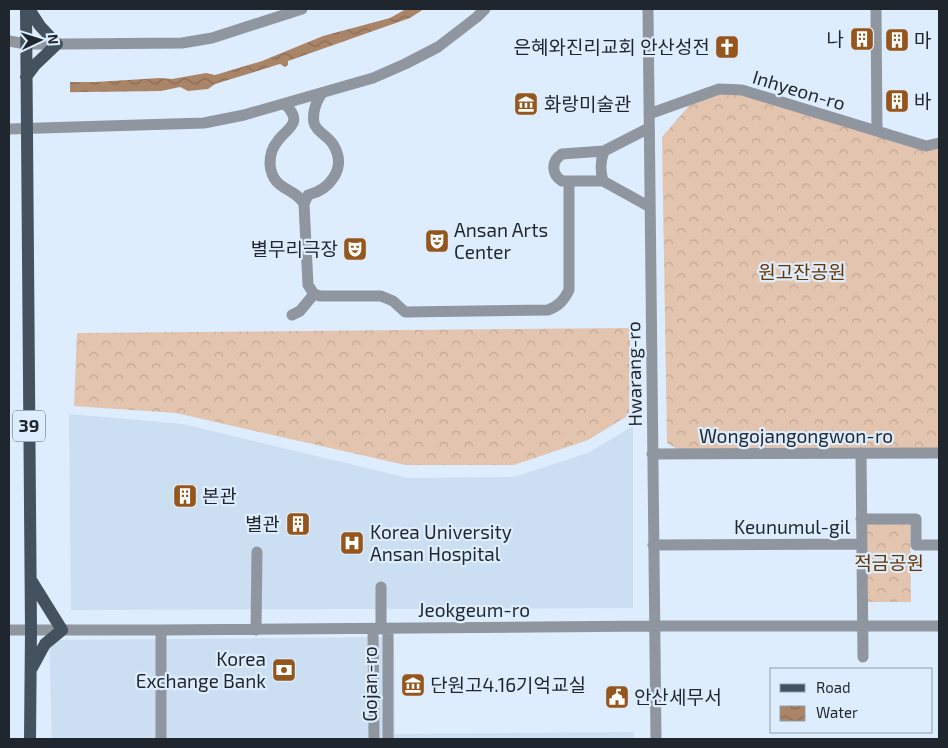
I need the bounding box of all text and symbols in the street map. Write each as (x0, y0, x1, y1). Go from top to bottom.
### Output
north arrow (15, 15, 65, 65)
building icon: 나 (849, 26, 875, 52)
place label: 나 (827, 27, 844, 50)
building icon: 마 (884, 27, 910, 53)
place label: 마 (914, 28, 931, 51)
text: N (45, 33, 62, 45)
church icon: 은혜와진리교회 안산성전 (714, 34, 740, 60)
place label: 은혜와진리교회 안산성전 (513, 35, 710, 58)
street label: Inhyeon-ro (750, 65, 848, 115)
building icon: 바 (884, 88, 910, 114)
place label: 바 (914, 89, 931, 112)
museum icon: 화랑미술관 (513, 91, 539, 117)
place label: 화랑미술관 (544, 92, 631, 115)
place label: Ansan Arts Center (454, 218, 548, 263)
theatre icon: Ansan Arts Center (424, 228, 450, 254)
theatre icon: 별무리극장 (342, 236, 368, 262)
place label: 별무리극장 (251, 237, 338, 260)
park label: 원고잔공원 (758, 260, 846, 283)
street label: Hwarang-ro (621, 321, 646, 427)
road number: 39 (13, 411, 45, 442)
street label: Wongojangongwon-ro (699, 424, 893, 447)
building icon: 본관 (172, 483, 198, 509)
place label: 본관 (202, 484, 237, 507)
building icon: 별관 (285, 511, 311, 537)
place label: 별관 (245, 512, 280, 535)
street label: Keunumul-gil (734, 515, 850, 538)
place label: Korea University Ansan Hospital (370, 520, 512, 565)
hospital icon: Korea University Ansan Hospital (339, 530, 365, 556)
park label: 적금공원 (854, 551, 924, 574)
street label: Jeokgeum-ro (418, 598, 530, 621)
street label: Gojan-ro (358, 646, 381, 722)
place label: Korea Exchange Bank (136, 647, 266, 692)
bank icon: Korea Exchange Bank (271, 657, 297, 683)
legend (770, 668, 933, 733)
museum icon: 단원고4.16기억교실 (400, 672, 426, 698)
place label: 단원고4.16기억교실 (430, 673, 586, 696)
text: Road (816, 678, 851, 696)
public building icon: 안산세무서 (604, 684, 630, 710)
place label: 안산세무서 (634, 685, 721, 708)
text: Water (816, 703, 858, 721)

